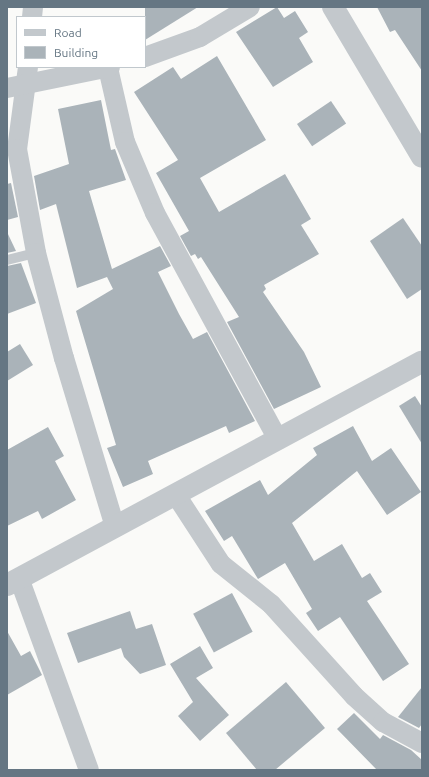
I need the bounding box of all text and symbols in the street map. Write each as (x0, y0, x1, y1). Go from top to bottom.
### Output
legend (16, 16, 146, 68)
text: Road (54, 26, 82, 39)
text: Building (54, 46, 98, 59)

